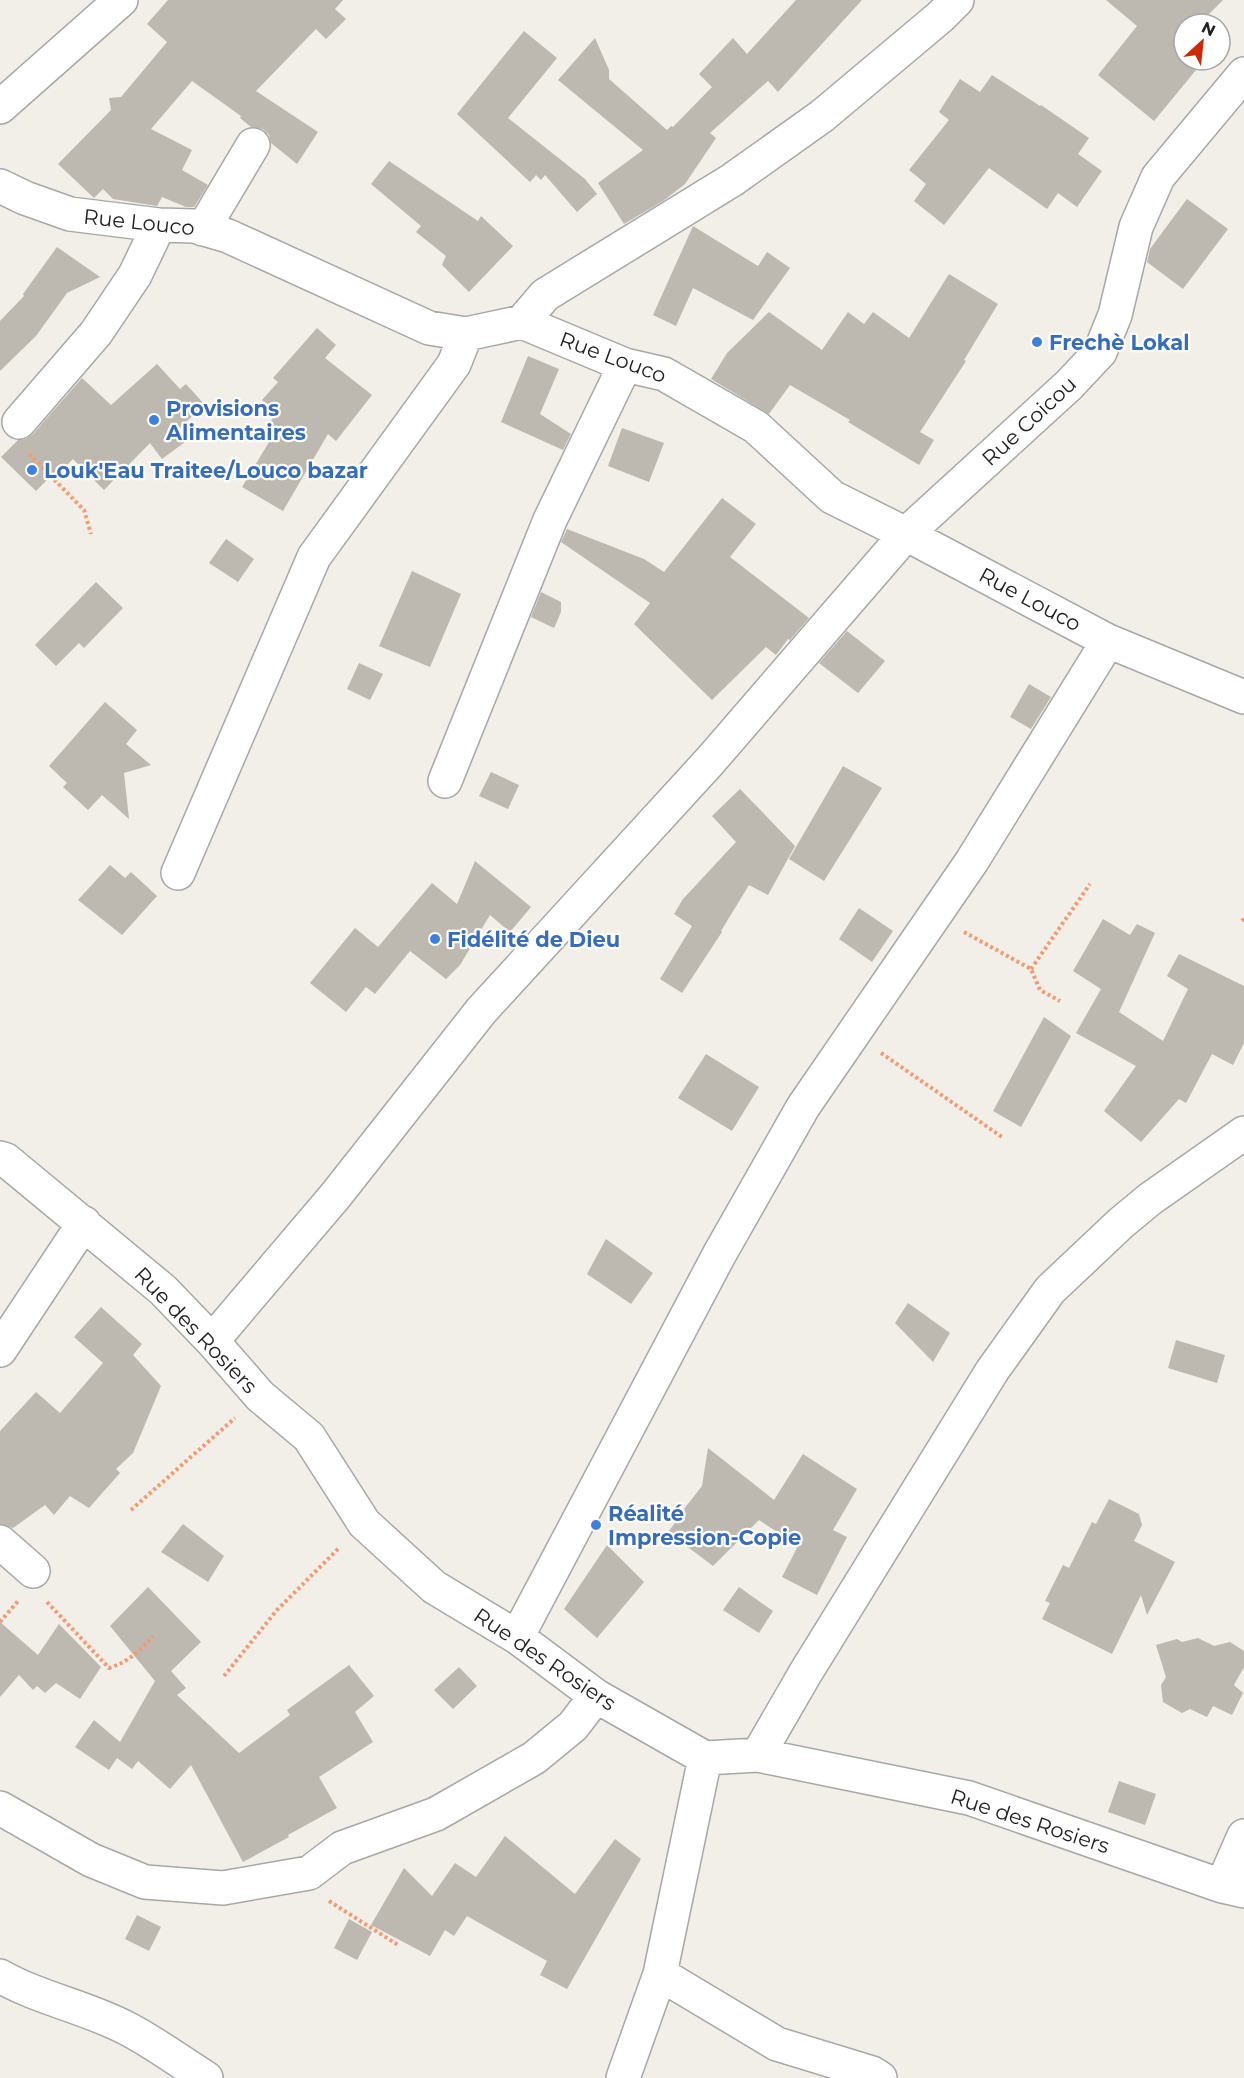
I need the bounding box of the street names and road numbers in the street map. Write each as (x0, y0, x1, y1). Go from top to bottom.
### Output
street label: Rue Louco (82, 204, 196, 240)
street label: Rue Louco (556, 326, 670, 388)
street label: Rue Coicou (977, 371, 1081, 471)
street label: Rue Louco (975, 562, 1085, 636)
street label: Rue des Rosiers (129, 1262, 263, 1398)
street label: Rue des Rosiers (469, 1602, 621, 1716)
street label: Rue des Rosiers (947, 1784, 1113, 1858)

